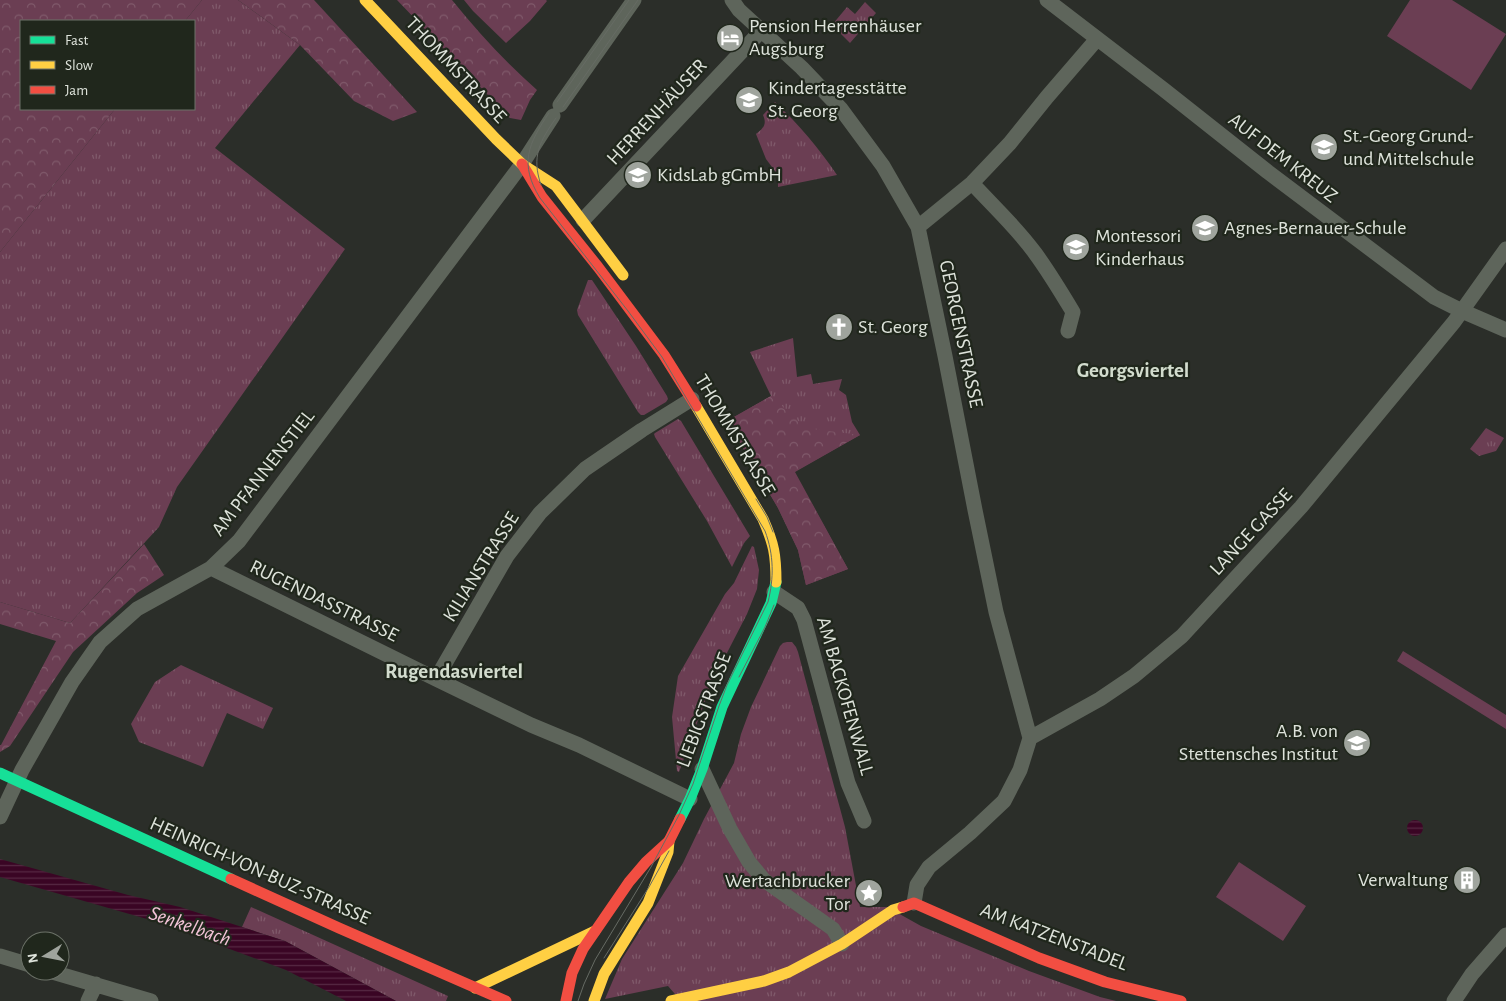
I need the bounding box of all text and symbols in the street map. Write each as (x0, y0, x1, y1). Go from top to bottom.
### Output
street label: THOMMSTRASSE (402, 13, 510, 127)
place label: Pension Herrenhäuser Augsburg (749, 16, 922, 59)
legend (20, 20, 195, 110)
hotel icon: Pension Herrenhäuser Augsburg (715, 23, 745, 53)
text: Fast (65, 33, 89, 48)
street label: HERRENHÄUSER (603, 55, 711, 169)
text: Slow (65, 58, 93, 73)
place label: Kindertagesstätte St. Georg (768, 78, 907, 121)
text: Jam (65, 83, 88, 98)
school or university icon: Kindertagesstätte St. Georg (734, 85, 764, 115)
street label: AUF DEM KREUZ (1225, 109, 1341, 207)
place label: St.-Georg Grund- und Mittelschule (1343, 126, 1474, 169)
school or university icon: St.-Georg Grund- und Mittelschule (1309, 132, 1339, 162)
school or university icon: KidsLab gGmbH (623, 160, 653, 190)
place label: KidsLab gGmbH (657, 165, 782, 185)
school or university icon: Agnes-Bernauer-Schule (1190, 213, 1220, 243)
place label: Agnes-Bernauer-Schule (1224, 218, 1406, 238)
place label: Montessori Kinderhaus (1095, 226, 1184, 269)
school or university icon: Montessori Kinderhaus (1061, 232, 1091, 262)
street label: GEORGENSTRASSE (936, 258, 986, 410)
church icon: St. Georg (824, 312, 854, 342)
place label: St. Georg (858, 317, 928, 337)
district label: Georgsviertel (1077, 360, 1189, 381)
street label: THOMMSTRASSE (691, 371, 779, 499)
street label: AM PFANNENSTIEL (208, 406, 319, 540)
street label: LANGE GASSE (1206, 485, 1296, 579)
street label: KILIANSTRASSE (439, 508, 523, 625)
street label: RUGENDASSTRASSE (247, 556, 402, 646)
street label: AM BACKOFENWALL (813, 615, 877, 778)
street label: LIEBIGSTRASSE (673, 650, 735, 770)
district label: Rugendasviertel (385, 661, 523, 682)
place label: A.B. von Stettensches Institut (1179, 721, 1339, 764)
school or university icon: A.B. von Stettensches Institut (1342, 728, 1372, 758)
street label: HEINRICH-VON-BUZ-STRASSE (147, 813, 373, 929)
building icon: Verwaltung (1452, 865, 1482, 895)
place label: Verwaltung (1358, 870, 1448, 890)
place label: Wertachbrucker Tor (725, 871, 851, 914)
place icon: Wertachbrucker Tor (854, 878, 884, 908)
street label: AM KATZENSTADEL (978, 900, 1131, 975)
water label: Senkelbach (146, 902, 234, 950)
north arrow (20, 931, 70, 981)
text: N (25, 952, 41, 964)

